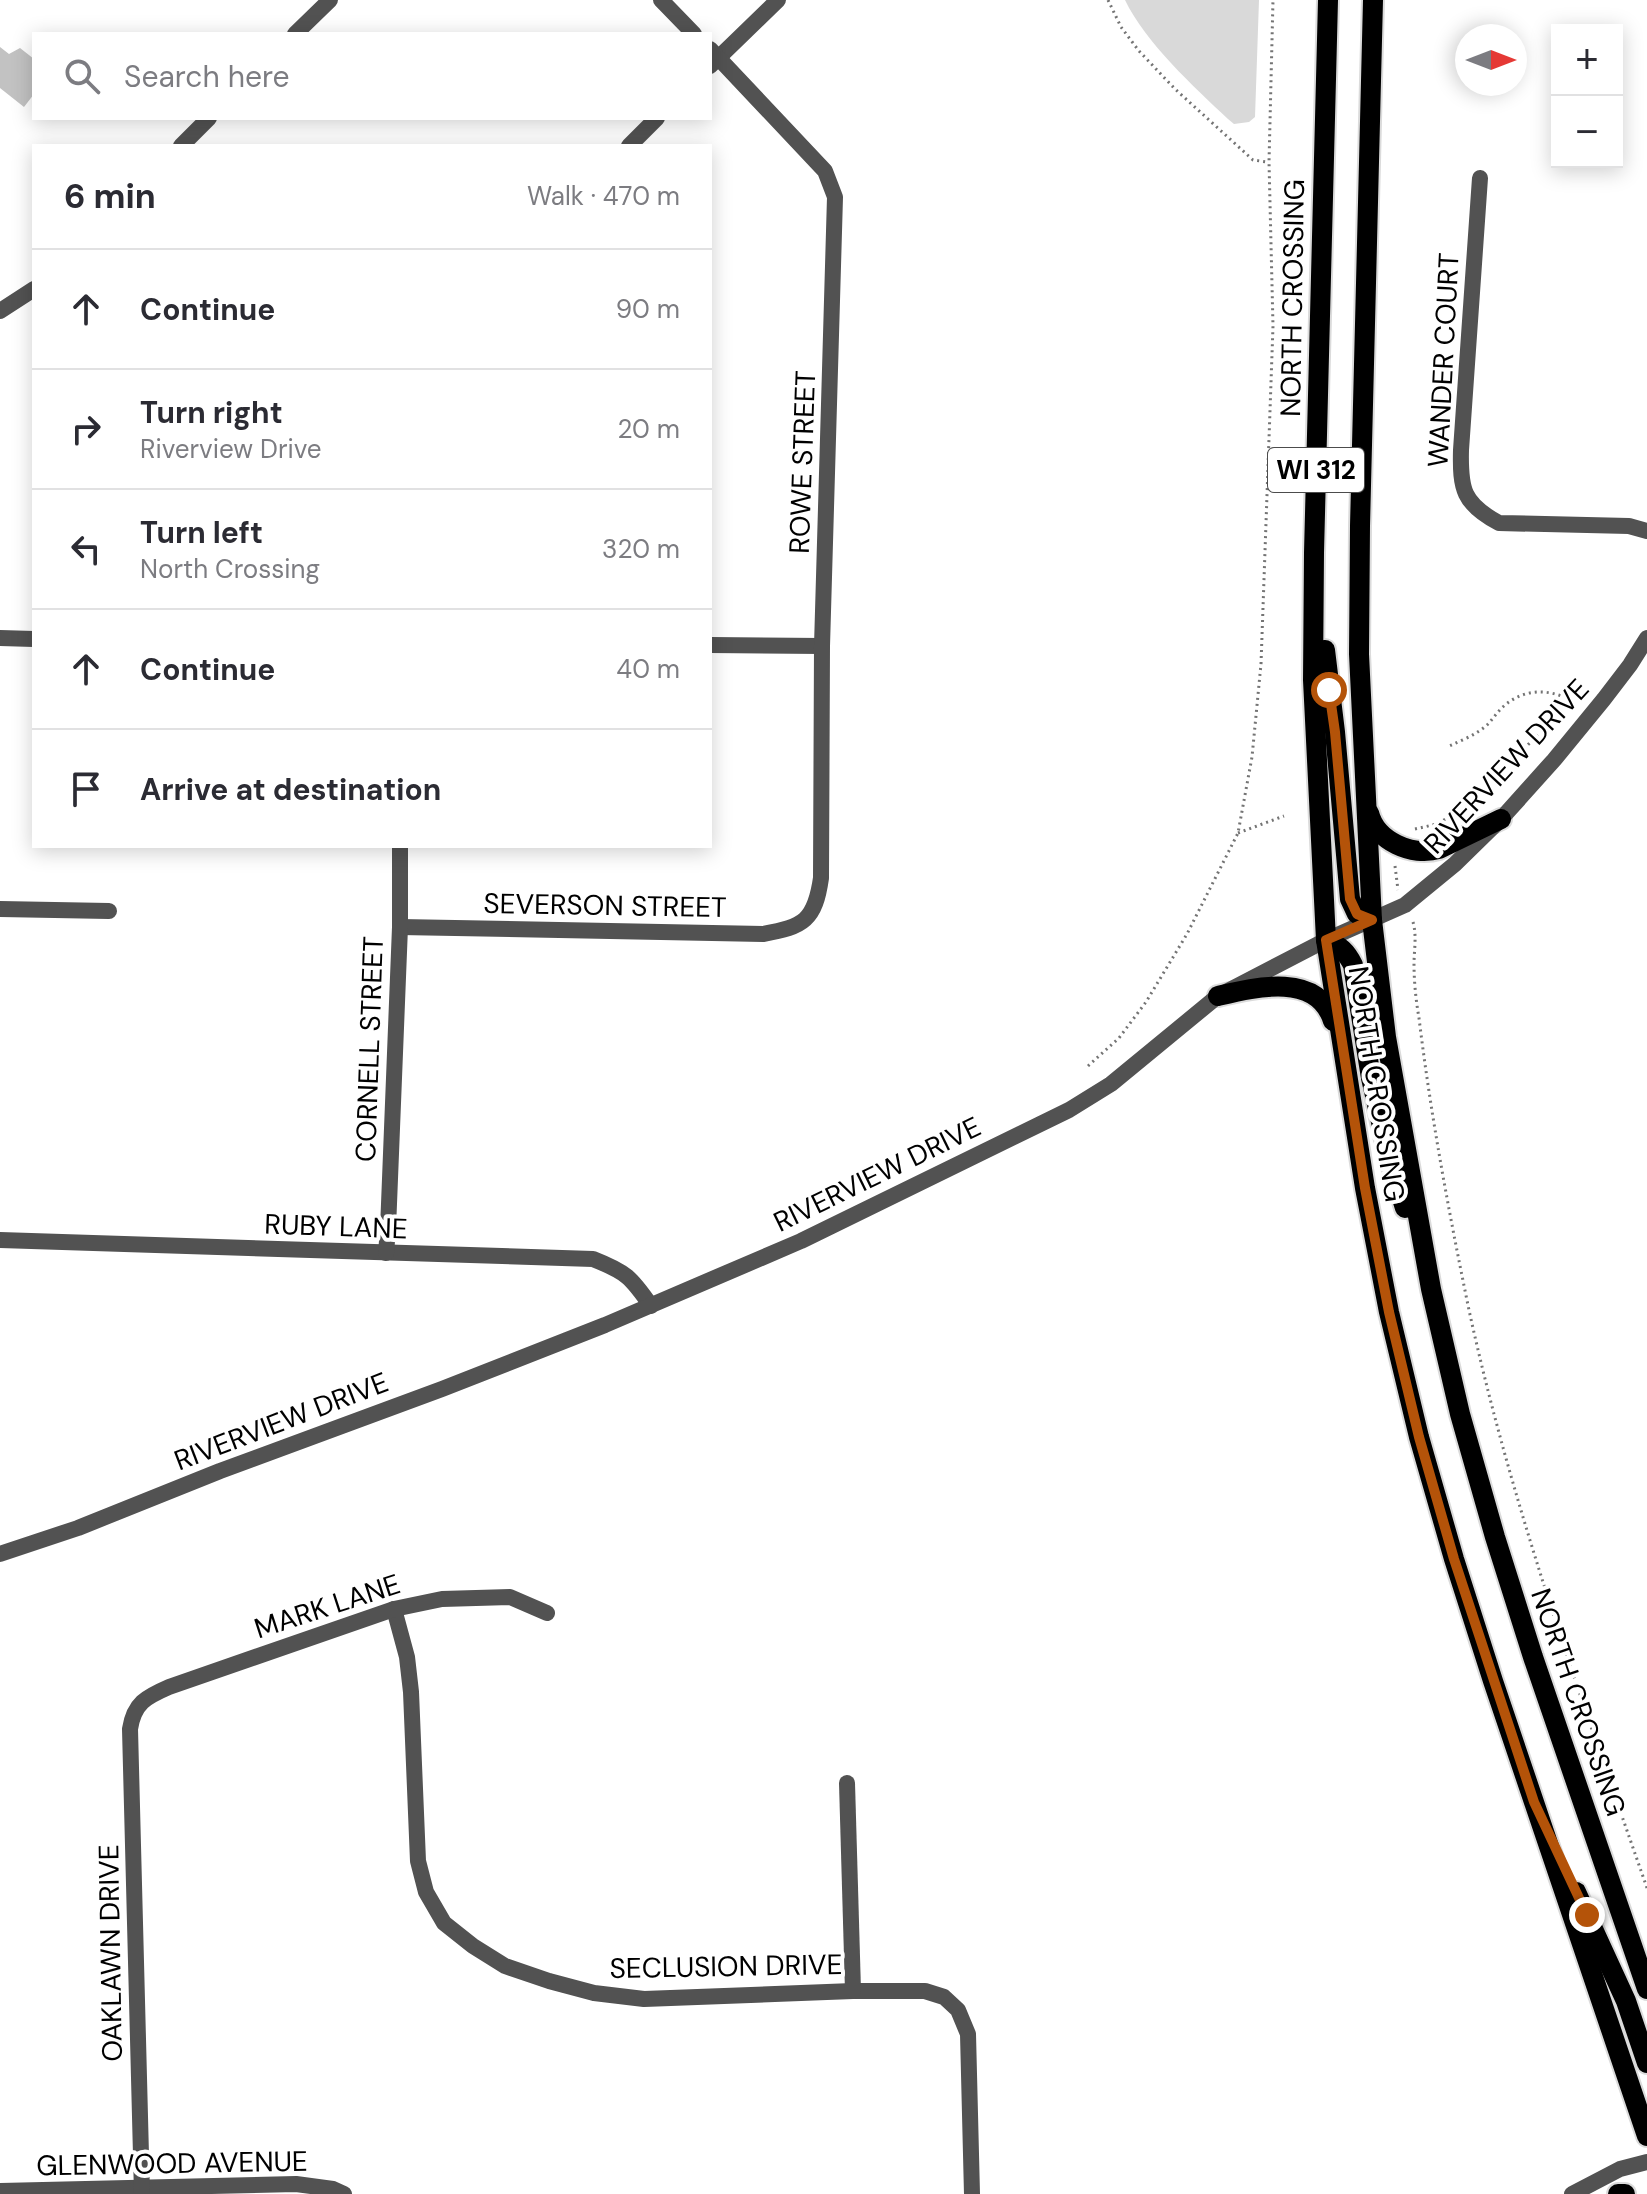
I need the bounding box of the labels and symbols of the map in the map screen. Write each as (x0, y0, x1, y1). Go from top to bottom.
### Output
north arrow (1455, 24, 1527, 96)
street label: NORTH CROSSING (1272, 179, 1313, 417)
street label: WANDER COURT (1419, 252, 1468, 468)
street label: ROWE STREET (781, 370, 824, 554)
road number: WI 312 (1268, 448, 1364, 492)
street label: RIVERVIEW DRIVE (1416, 671, 1597, 862)
route start (1311, 672, 1347, 708)
street label: SEVERSON STREET (483, 885, 727, 926)
street label: CORNELL STREET (347, 935, 392, 1163)
street label: NORTH CROSSING (1340, 964, 1413, 1204)
street label: RIVERVIEW DRIVE (767, 1108, 987, 1241)
street label: RUBY LANE (264, 1206, 408, 1247)
street label: RIVERVIEW DRIVE (169, 1364, 393, 1479)
street label: MARK LANE (250, 1566, 405, 1647)
street label: NORTH CROSSING (1522, 1584, 1635, 1821)
street label: OAKLAWN DRIVE (90, 1844, 131, 2062)
route end (1569, 1897, 1605, 1933)
street label: SECLUSION DRIVE (609, 1946, 843, 1987)
street label: GLENWOOD AVENUE (36, 2143, 308, 2184)

